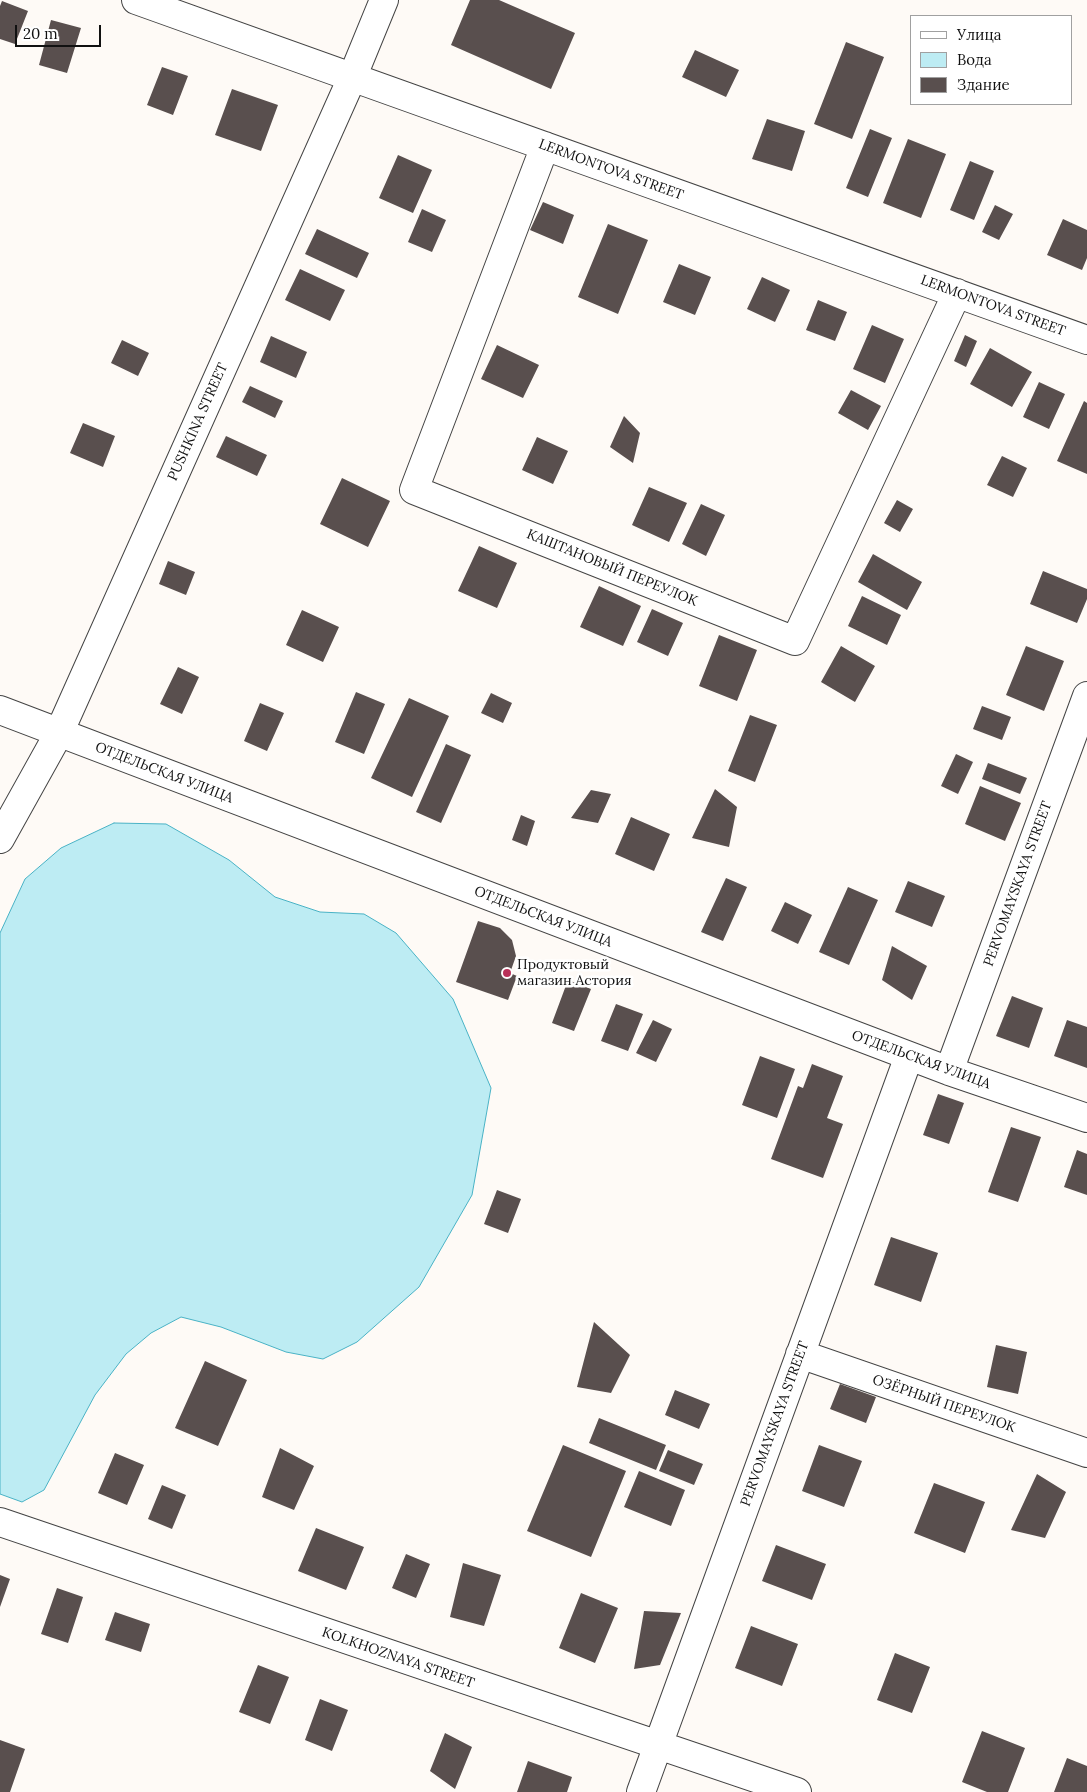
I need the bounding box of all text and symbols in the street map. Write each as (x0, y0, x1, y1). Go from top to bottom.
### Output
scale bar (18, 15, 104, 47)
legend (910, 15, 1072, 105)
text: 20 m (23, 24, 58, 43)
text: Улица (957, 25, 1001, 44)
text: Вода (957, 50, 992, 69)
text: Здание (957, 75, 1010, 94)
street label: LERMONTOVA STREET (536, 136, 686, 204)
street label: LERMONTOVA STREET (918, 272, 1068, 340)
street label: PUSHKINA STREET (164, 360, 232, 484)
street label: КАШТАНОВЫЙ ПЕРЕУЛОК (524, 526, 700, 610)
street label: ОТДЕЛЬСКАЯ УЛИЦА (93, 739, 235, 807)
street label: PERVOMAYSKAYA STREET (980, 799, 1056, 969)
street label: ОТДЕЛЬСКАЯ УЛИЦА (472, 883, 614, 951)
place label: Продуктовый магазин Астория (517, 957, 632, 990)
marker: Продуктовый магазин Астория (501, 967, 513, 979)
street label: ОТДЕЛЬСКАЯ УЛИЦА (849, 1027, 993, 1093)
street label: PERVOMAYSKAYA STREET (737, 1339, 813, 1509)
street label: ОЗЁРНЫЙ ПЕРЕУЛОК (870, 1372, 1018, 1436)
street label: KOLKHOZNAYA STREET (320, 1624, 476, 1692)

